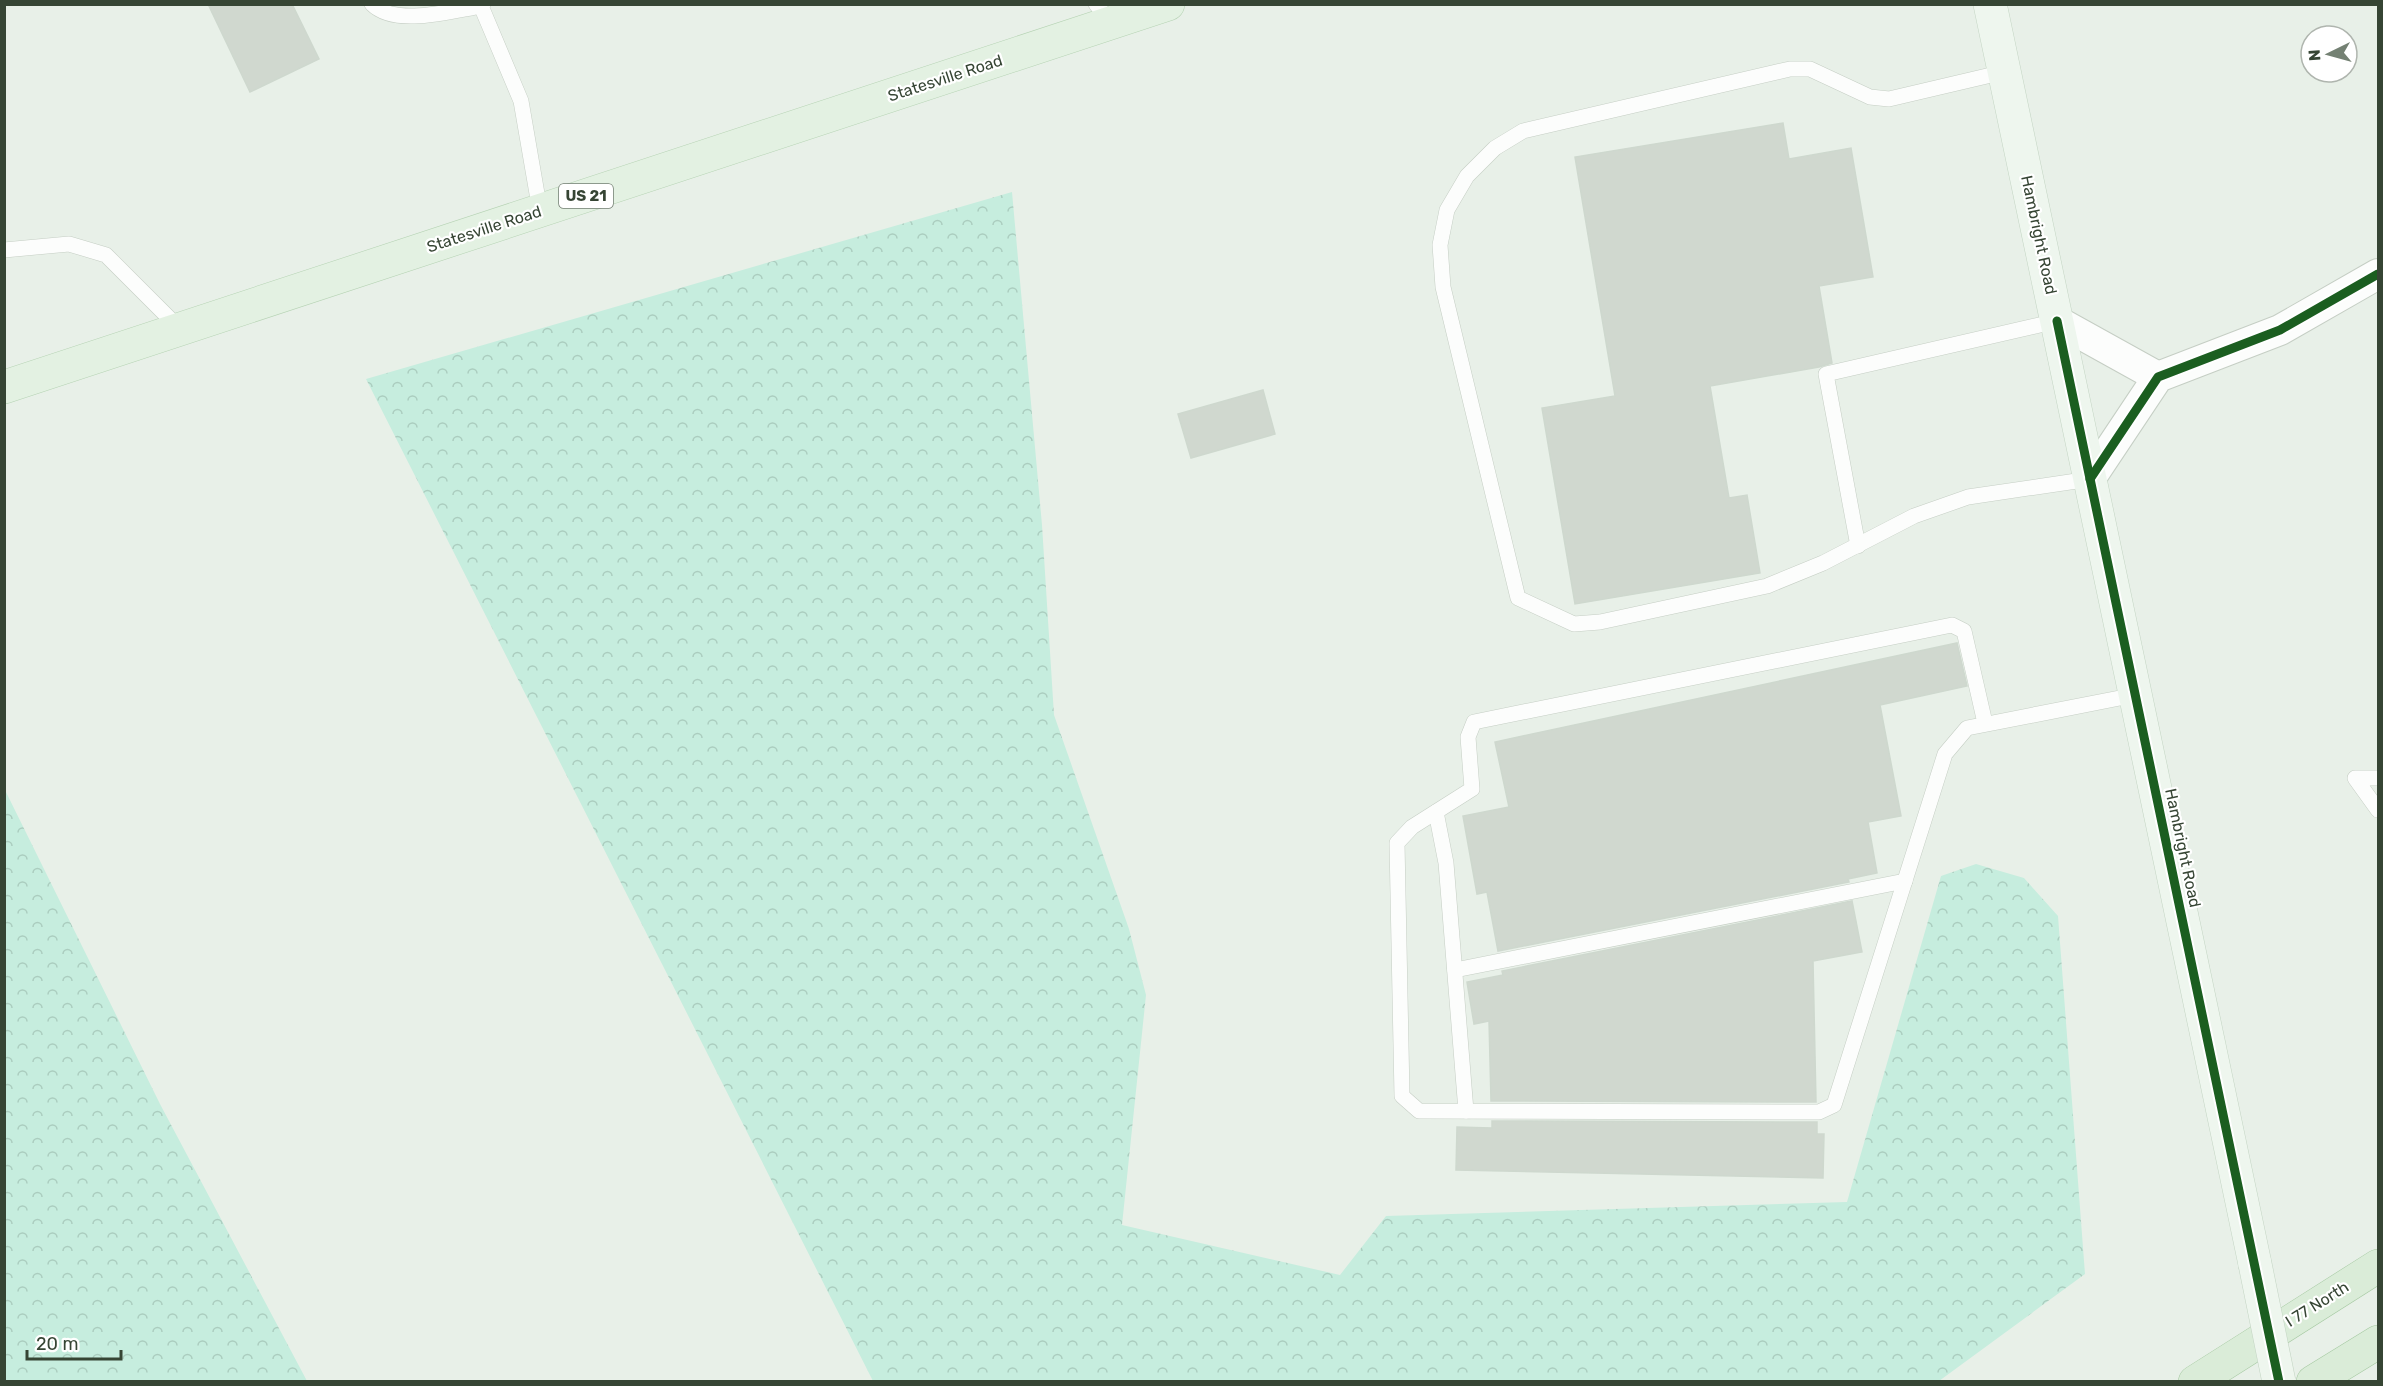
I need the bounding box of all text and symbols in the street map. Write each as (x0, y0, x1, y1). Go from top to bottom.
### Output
north arrow (2299, 24, 2359, 84)
text: N (2305, 49, 2325, 62)
street label: Statesville Road (885, 51, 1005, 105)
street label: Hambright Road (2017, 174, 2061, 296)
road number: US 21 (559, 184, 613, 208)
street label: Statesville Road (424, 202, 544, 256)
street label: Hambright Road (2161, 787, 2205, 909)
street label: I 77 North (2282, 1277, 2352, 1331)
scale bar (27, 1323, 122, 1361)
text: 20 m (36, 1333, 78, 1355)

